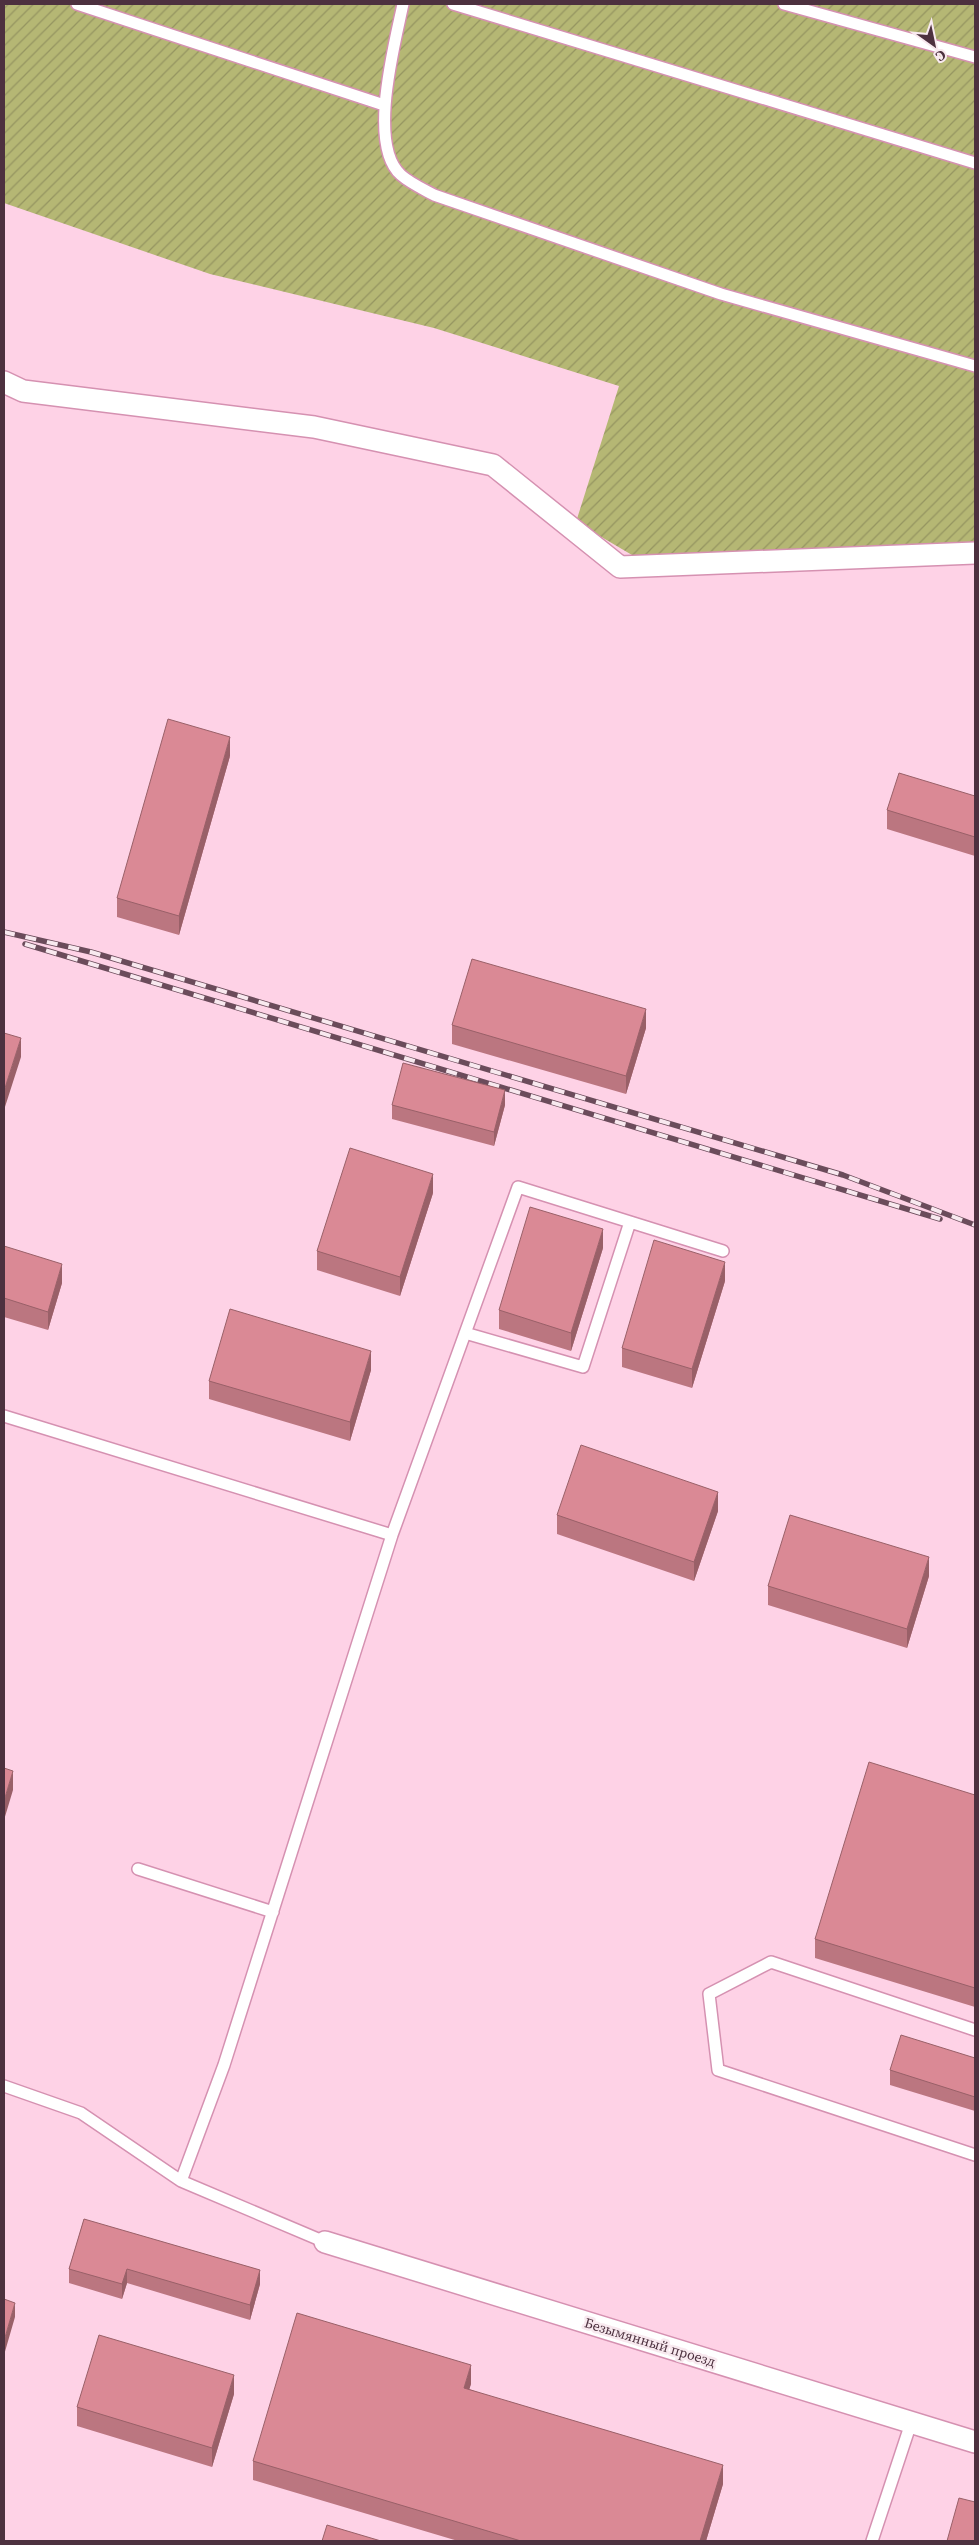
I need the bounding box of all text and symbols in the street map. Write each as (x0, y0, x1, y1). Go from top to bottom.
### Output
north arrow (909, 20, 959, 70)
text: С (932, 45, 950, 67)
street label: Безымянный проезд (582, 2313, 718, 2371)

